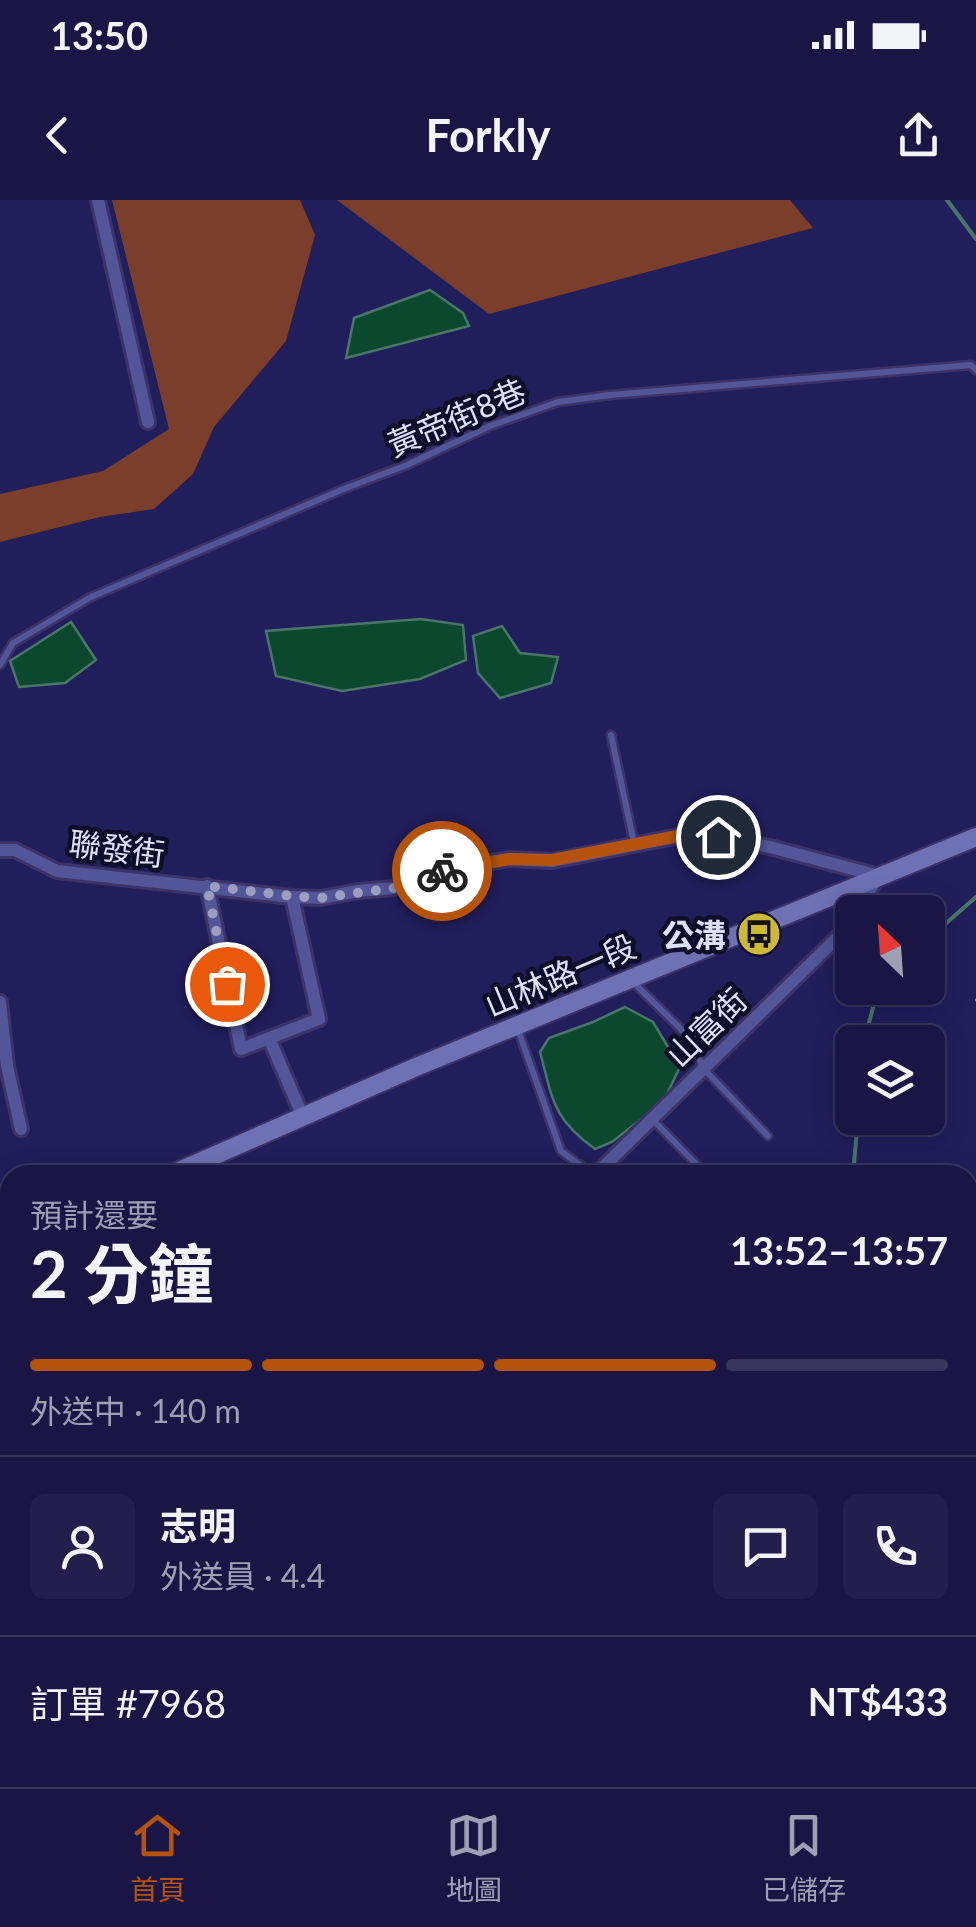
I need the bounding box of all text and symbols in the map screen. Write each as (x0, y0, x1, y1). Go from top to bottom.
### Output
text: 13:50 (50, 12, 148, 58)
icon: back (30, 108, 85, 163)
text: Forkly (425, 108, 551, 162)
icon: share (891, 108, 946, 163)
street label: 黃帝街8巷 (381, 370, 531, 464)
pin (676, 795, 761, 880)
icon: home (691, 810, 746, 865)
courier (392, 821, 492, 921)
street label: 聯發街 (67, 823, 167, 873)
icon: bike (415, 844, 470, 899)
north arrow (835, 895, 945, 1005)
map controls (835, 895, 945, 1135)
bus stop icon: 公溝 (736, 911, 782, 957)
place label: 公溝 (662, 915, 726, 954)
street label: 山林路一段 (479, 926, 641, 1024)
pin (185, 942, 270, 1027)
icon: bag (200, 957, 255, 1012)
street label: 山富街 (658, 980, 754, 1074)
button: layers (835, 1025, 945, 1135)
text: 預計還要 (30, 1195, 158, 1234)
text: 13:52–13:57 (730, 1227, 948, 1273)
text: 2 分鐘 (30, 1234, 214, 1312)
text: 外送中 · 140 m (30, 1391, 241, 1430)
button: person (30, 1494, 135, 1599)
button: chat (713, 1494, 818, 1599)
button: phone (843, 1494, 948, 1599)
text: 志明 (160, 1502, 236, 1548)
text: 外送員 · 4.4 (160, 1556, 325, 1595)
text: NT$433 (808, 1678, 948, 1724)
text: 訂單 #7968 (30, 1680, 226, 1726)
tab: 首頁 (130, 1808, 186, 1908)
tab: 地圖 (446, 1808, 502, 1908)
tab: 已儲存 (762, 1808, 846, 1908)

